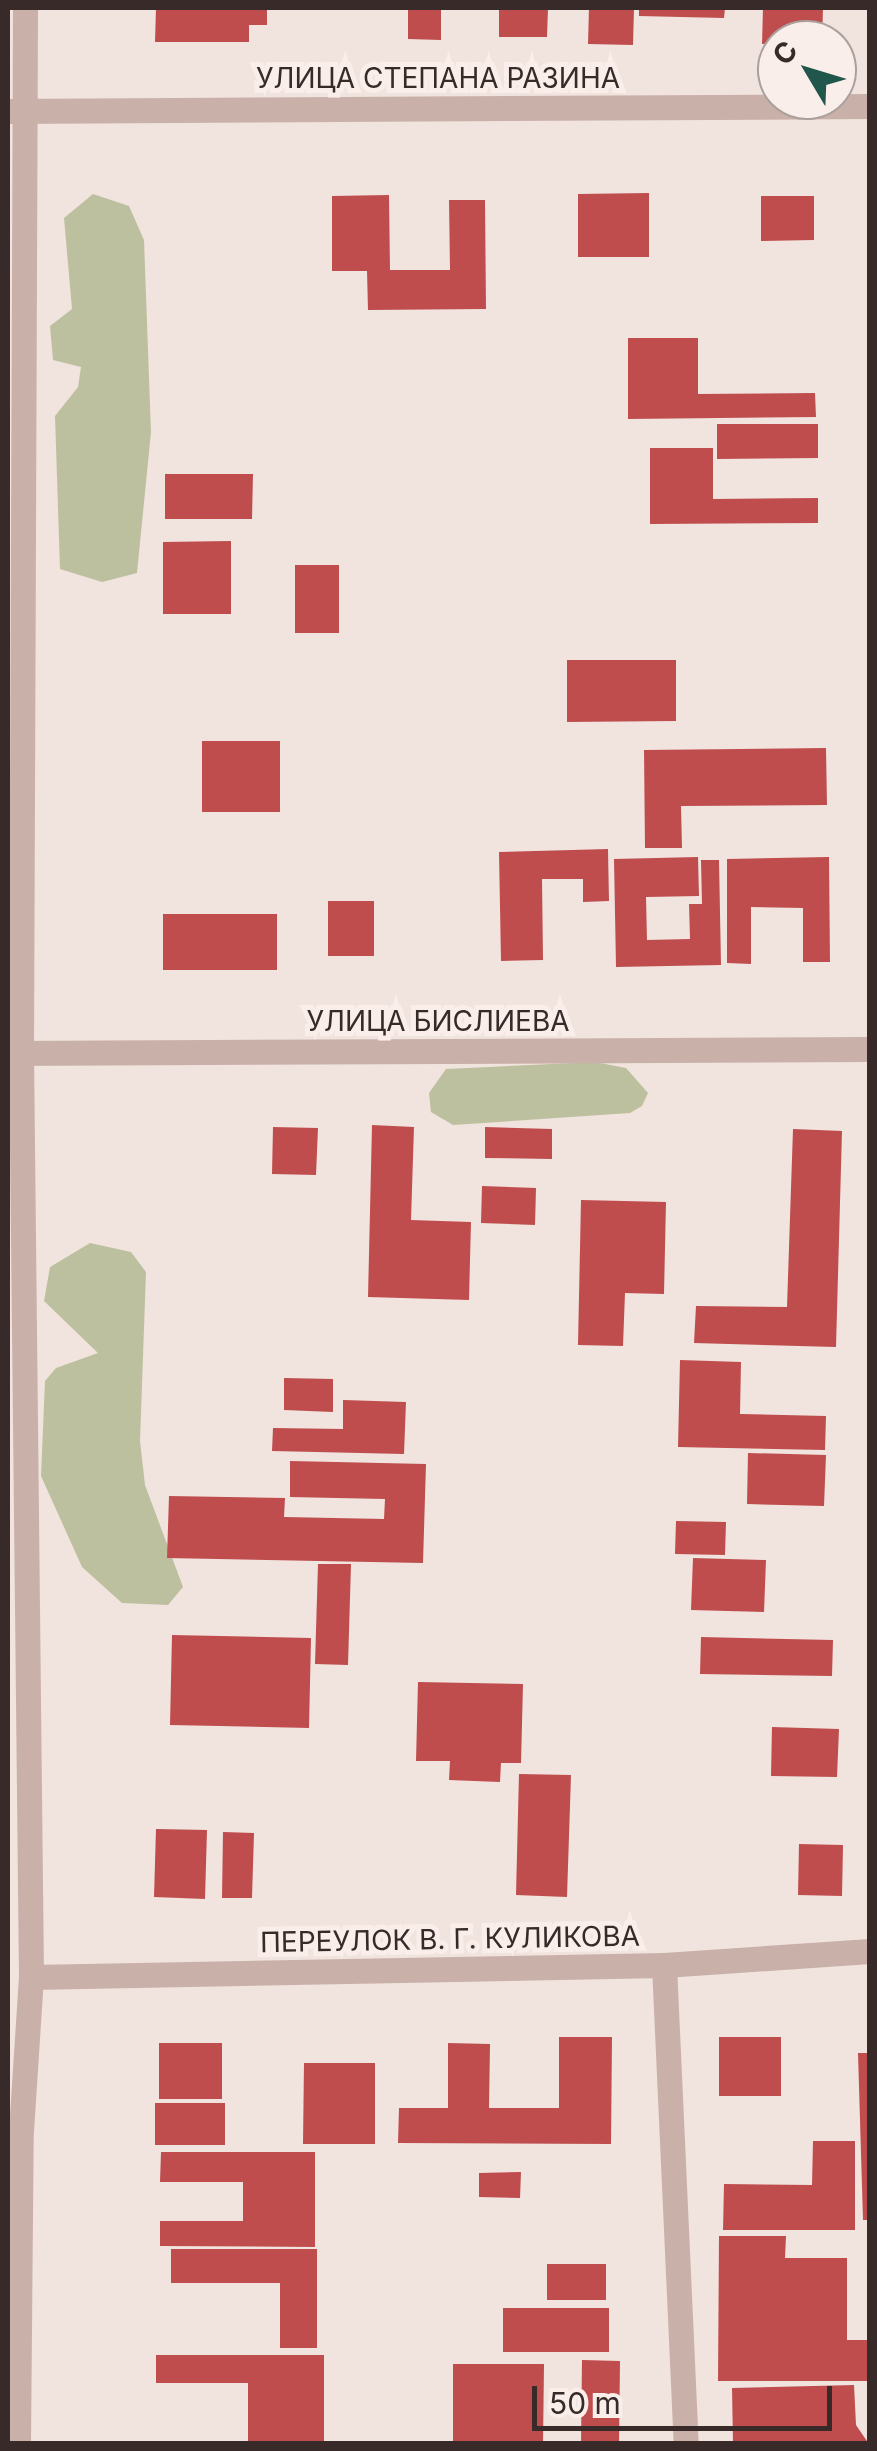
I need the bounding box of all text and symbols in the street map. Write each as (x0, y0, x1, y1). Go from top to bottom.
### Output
north arrow (757, 20, 857, 120)
text: С (765, 34, 805, 71)
street label: УЛИЦА СТЕПАНА РАЗИНА (256, 61, 620, 95)
street label: УЛИЦА БИСЛИЕВА (306, 1004, 570, 1038)
street label: ПЕРЕУЛОК В. Г. КУЛИКОВА (260, 1919, 640, 1959)
scale bar (537, 2366, 837, 2428)
text: 50 m (549, 2385, 621, 2421)

